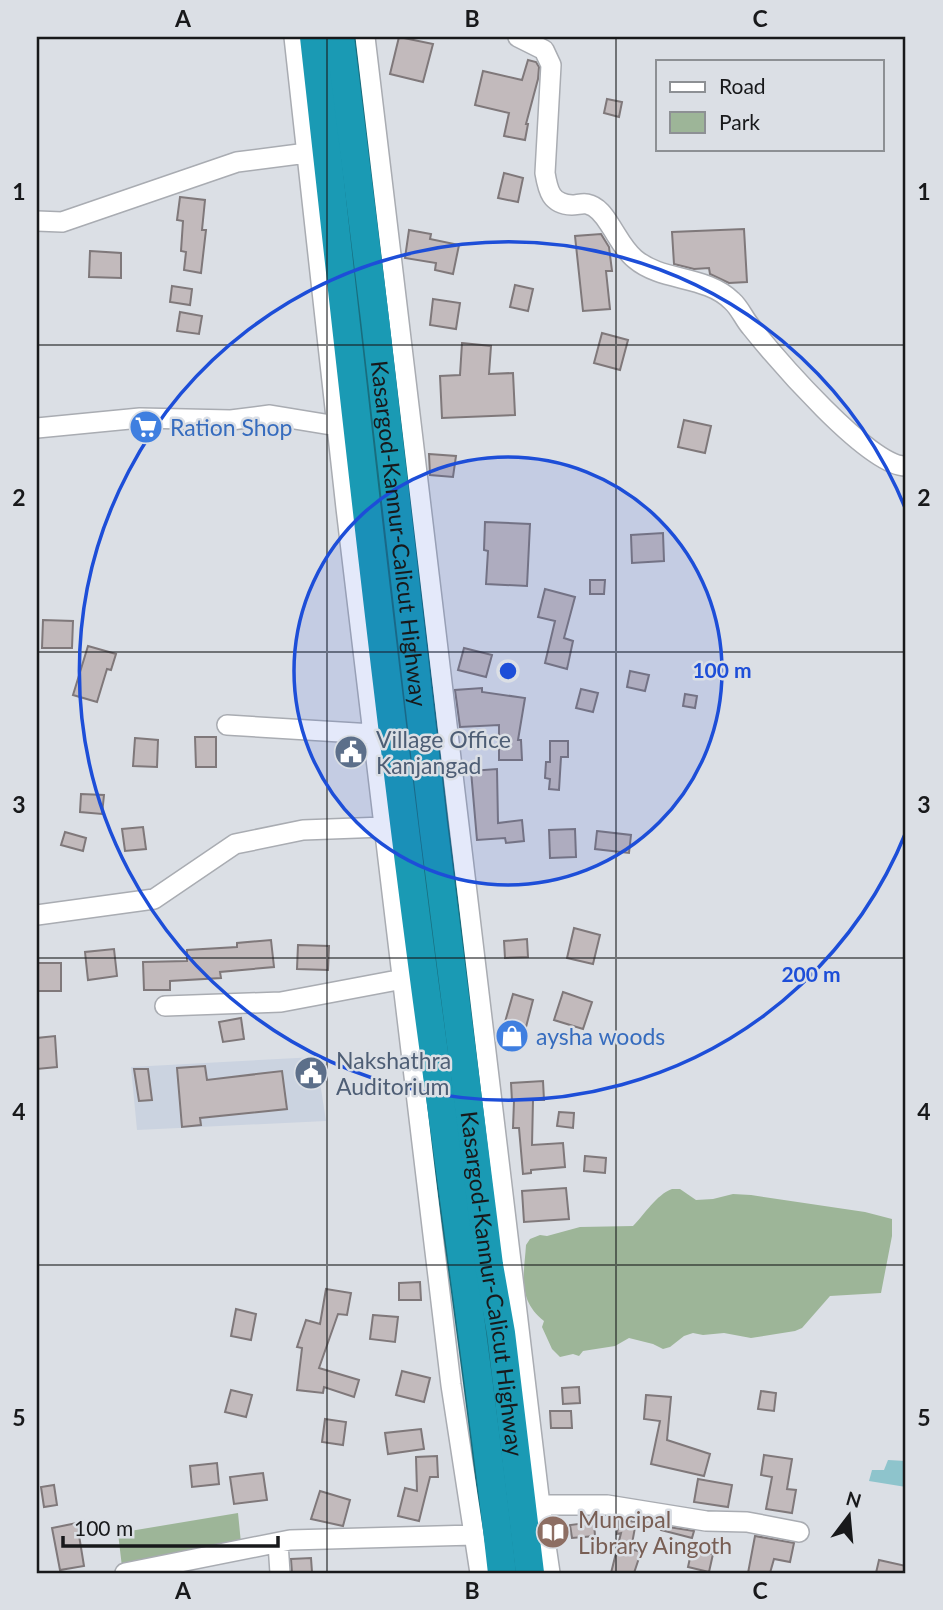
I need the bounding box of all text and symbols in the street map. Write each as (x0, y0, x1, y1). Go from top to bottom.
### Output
text: A (174, 4, 192, 32)
text: B (464, 4, 480, 32)
text: C (752, 4, 768, 32)
legend (656, 60, 884, 150)
text: Road (719, 73, 766, 98)
text: Park (719, 109, 760, 134)
text: 1 (12, 177, 26, 205)
text: 1 (917, 177, 931, 205)
street label: Kasargod-Kannur-Calicut Highway (366, 359, 434, 708)
supermarket icon: Ration Shop (127, 408, 165, 446)
place label: Ration Shop (170, 413, 293, 441)
text: 2 (12, 483, 26, 511)
text: 2 (917, 483, 931, 511)
text: 100 m (692, 657, 752, 682)
centre of rings (496, 659, 520, 683)
place label: Village Office Kanjangad (376, 725, 511, 779)
public building icon: Village Office Kanjangad (332, 733, 370, 771)
text: 3 (12, 790, 26, 818)
text: 3 (917, 790, 931, 818)
text: 200 m (781, 961, 841, 986)
shop icon: aysha woods (493, 1017, 531, 1055)
place label: aysha woods (536, 1022, 665, 1050)
place label: Nakshathra Auditorium (336, 1046, 451, 1100)
public building icon: Nakshathra Auditorium (292, 1054, 330, 1092)
text: 4 (12, 1097, 26, 1125)
text: 4 (917, 1097, 931, 1125)
street label: Kasargod-Kannur-Calicut Highway (456, 1109, 530, 1458)
text: 5 (12, 1403, 26, 1431)
text: 5 (917, 1403, 931, 1431)
north arrow (814, 1480, 884, 1550)
text: N (844, 1486, 864, 1512)
scale bar (63, 1505, 278, 1549)
place label: Muncipal Library Aingoth (578, 1505, 732, 1559)
library icon: Muncipal Library Aingoth (534, 1513, 572, 1551)
text: 100 m (74, 1515, 133, 1540)
text: A (174, 1576, 192, 1604)
text: B (464, 1576, 480, 1604)
text: C (752, 1576, 768, 1604)

